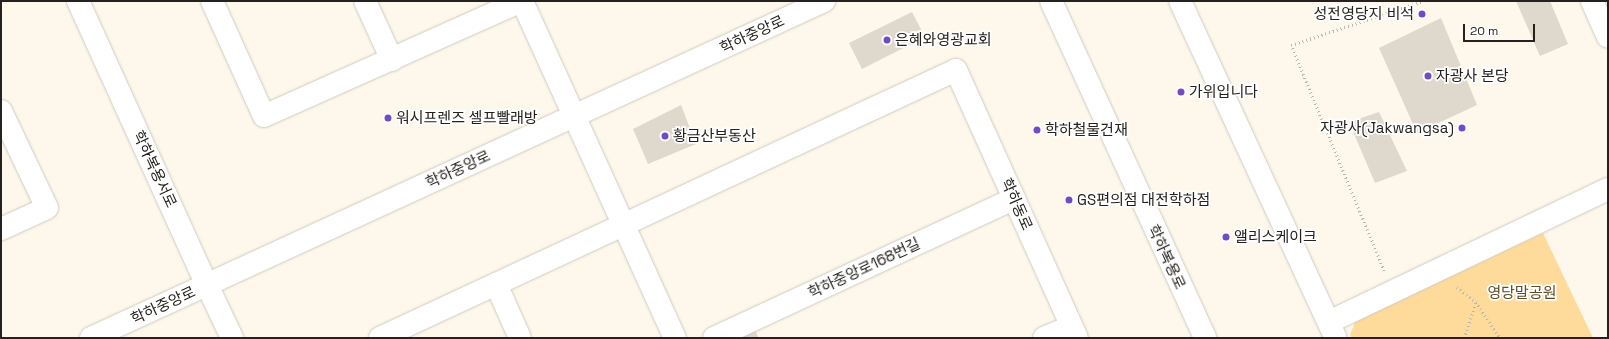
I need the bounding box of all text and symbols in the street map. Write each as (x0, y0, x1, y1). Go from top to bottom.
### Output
place label: 성전영당지 비석 (1314, 5, 1414, 23)
marker: 성전영당지 비석 (1417, 9, 1427, 19)
street label: 학하중앙로 (717, 11, 787, 57)
scale bar (1465, 16, 1537, 42)
text: 20 m (1470, 23, 1498, 39)
place label: 은혜와영광교회 (895, 31, 992, 49)
marker: 은혜와영광교회 (882, 35, 892, 45)
place label: 자광사 본당 (1436, 67, 1509, 85)
marker: 자광사 본당 (1423, 71, 1433, 81)
place label: 가위입니다 (1189, 83, 1258, 101)
marker: 가위입니다 (1176, 87, 1186, 97)
place label: 워시프렌즈 셀프빨래방 (396, 109, 538, 127)
marker: 워시프렌즈 셀프빨래방 (383, 113, 393, 123)
place label: 자광사(Jakwangsa) (1320, 119, 1454, 137)
place label: 학하철물건재 (1045, 121, 1128, 139)
marker: 자광사(Jakwangsa) (1457, 123, 1467, 133)
marker: 학하철물건재 (1032, 125, 1042, 135)
place label: 황금산부동산 (673, 127, 756, 145)
street label: 학하복용서로 (129, 128, 181, 210)
marker: 황금산부동산 (660, 131, 670, 141)
street label: 학하중앙로 (423, 146, 493, 192)
street label: 학하동로 (998, 175, 1036, 233)
place label: GS편의점 대전학하점 (1077, 191, 1210, 209)
marker: GS편의점 대전학하점 (1064, 195, 1074, 205)
street label: 학하복용로 (1144, 222, 1190, 292)
place label: 앨리스케이크 (1234, 228, 1317, 246)
marker: 앨리스케이크 (1221, 232, 1231, 242)
street label: 학하중앙로168번길 (805, 234, 923, 302)
street label: 학하중앙로 (128, 282, 198, 328)
park label: 영당말공원 (1488, 284, 1556, 302)

